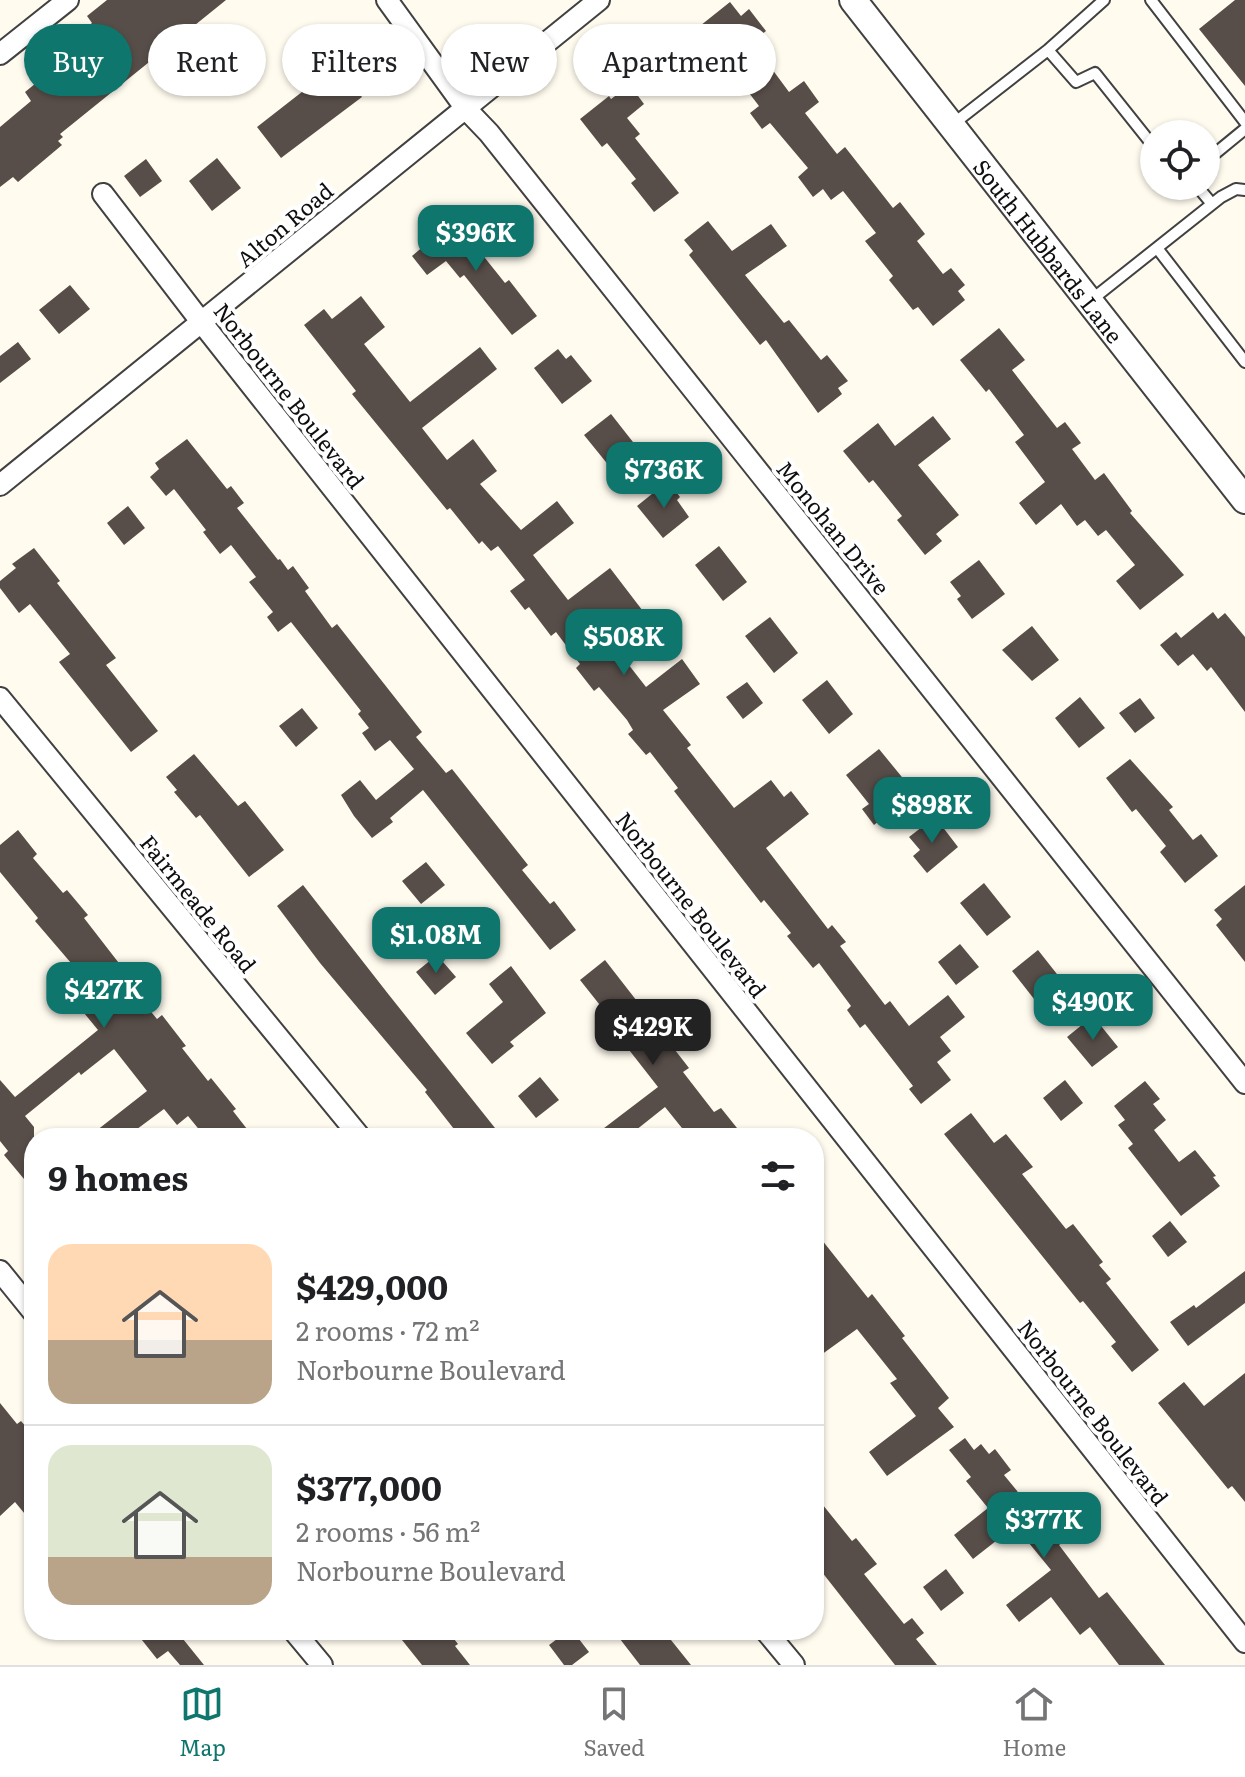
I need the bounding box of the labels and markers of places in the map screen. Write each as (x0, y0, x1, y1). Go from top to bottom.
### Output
pin: $396K (420, 205, 532, 273)
pin: $736K (608, 442, 720, 510)
pin: $508K (568, 609, 680, 677)
pin: $898K (876, 777, 988, 845)
pin: $1.08M (371, 907, 501, 975)
pin: $427K (48, 962, 160, 1030)
pin: $490K (1037, 974, 1149, 1042)
pin: $429K (597, 999, 709, 1067)
pin: $377K (988, 1492, 1100, 1560)

